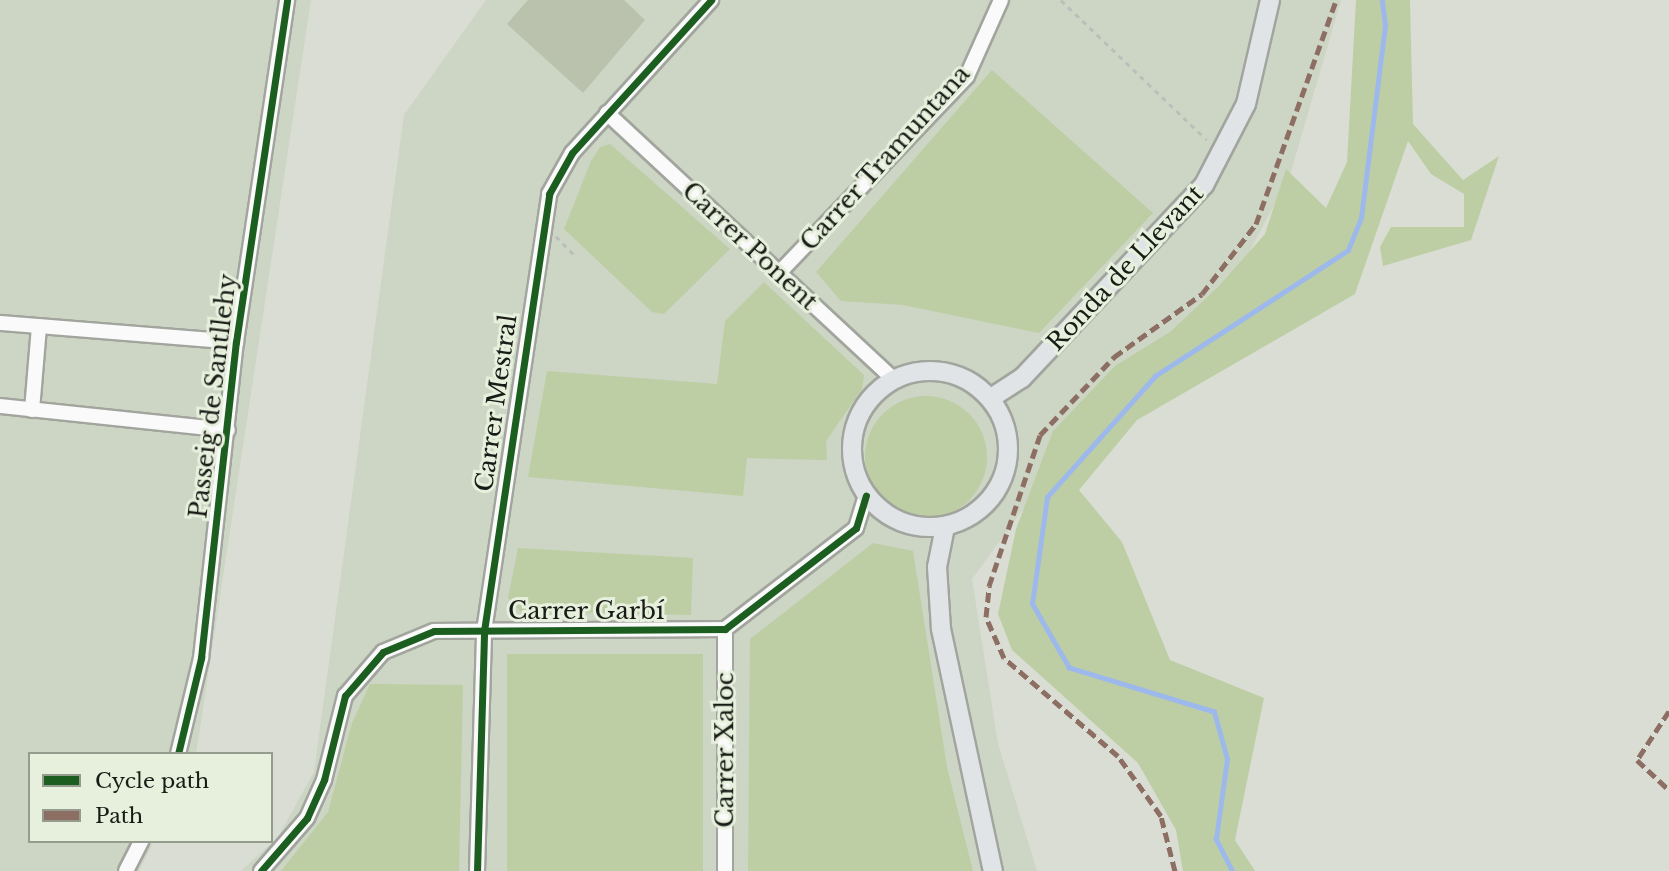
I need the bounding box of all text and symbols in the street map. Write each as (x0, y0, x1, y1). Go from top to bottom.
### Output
street label: Carrer Tramuntana (794, 59, 976, 257)
street label: Carrer Ponent (676, 176, 824, 316)
street label: Ronda de Llevant (1041, 179, 1209, 357)
street label: Passeig de Santllehy (184, 272, 242, 520)
street label: Carrer Mestral (469, 312, 523, 494)
street label: Carrer Garbí (508, 597, 664, 625)
street label: Carrer Xaloc (711, 672, 739, 828)
legend (28, 752, 273, 843)
text: Cycle path (95, 768, 209, 794)
text: Path (95, 803, 143, 829)

